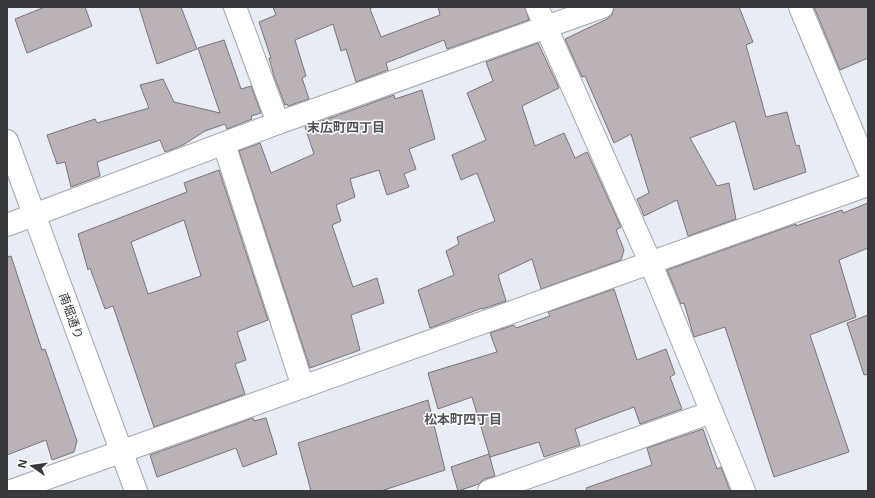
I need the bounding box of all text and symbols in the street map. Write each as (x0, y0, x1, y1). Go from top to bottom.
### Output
district label: 末広町四丁目 (307, 118, 385, 136)
street label: 南堀通り (55, 290, 88, 341)
district label: 松本町四丁目 (424, 410, 502, 428)
north arrow (12, 446, 52, 486)
text: N (13, 458, 30, 470)

